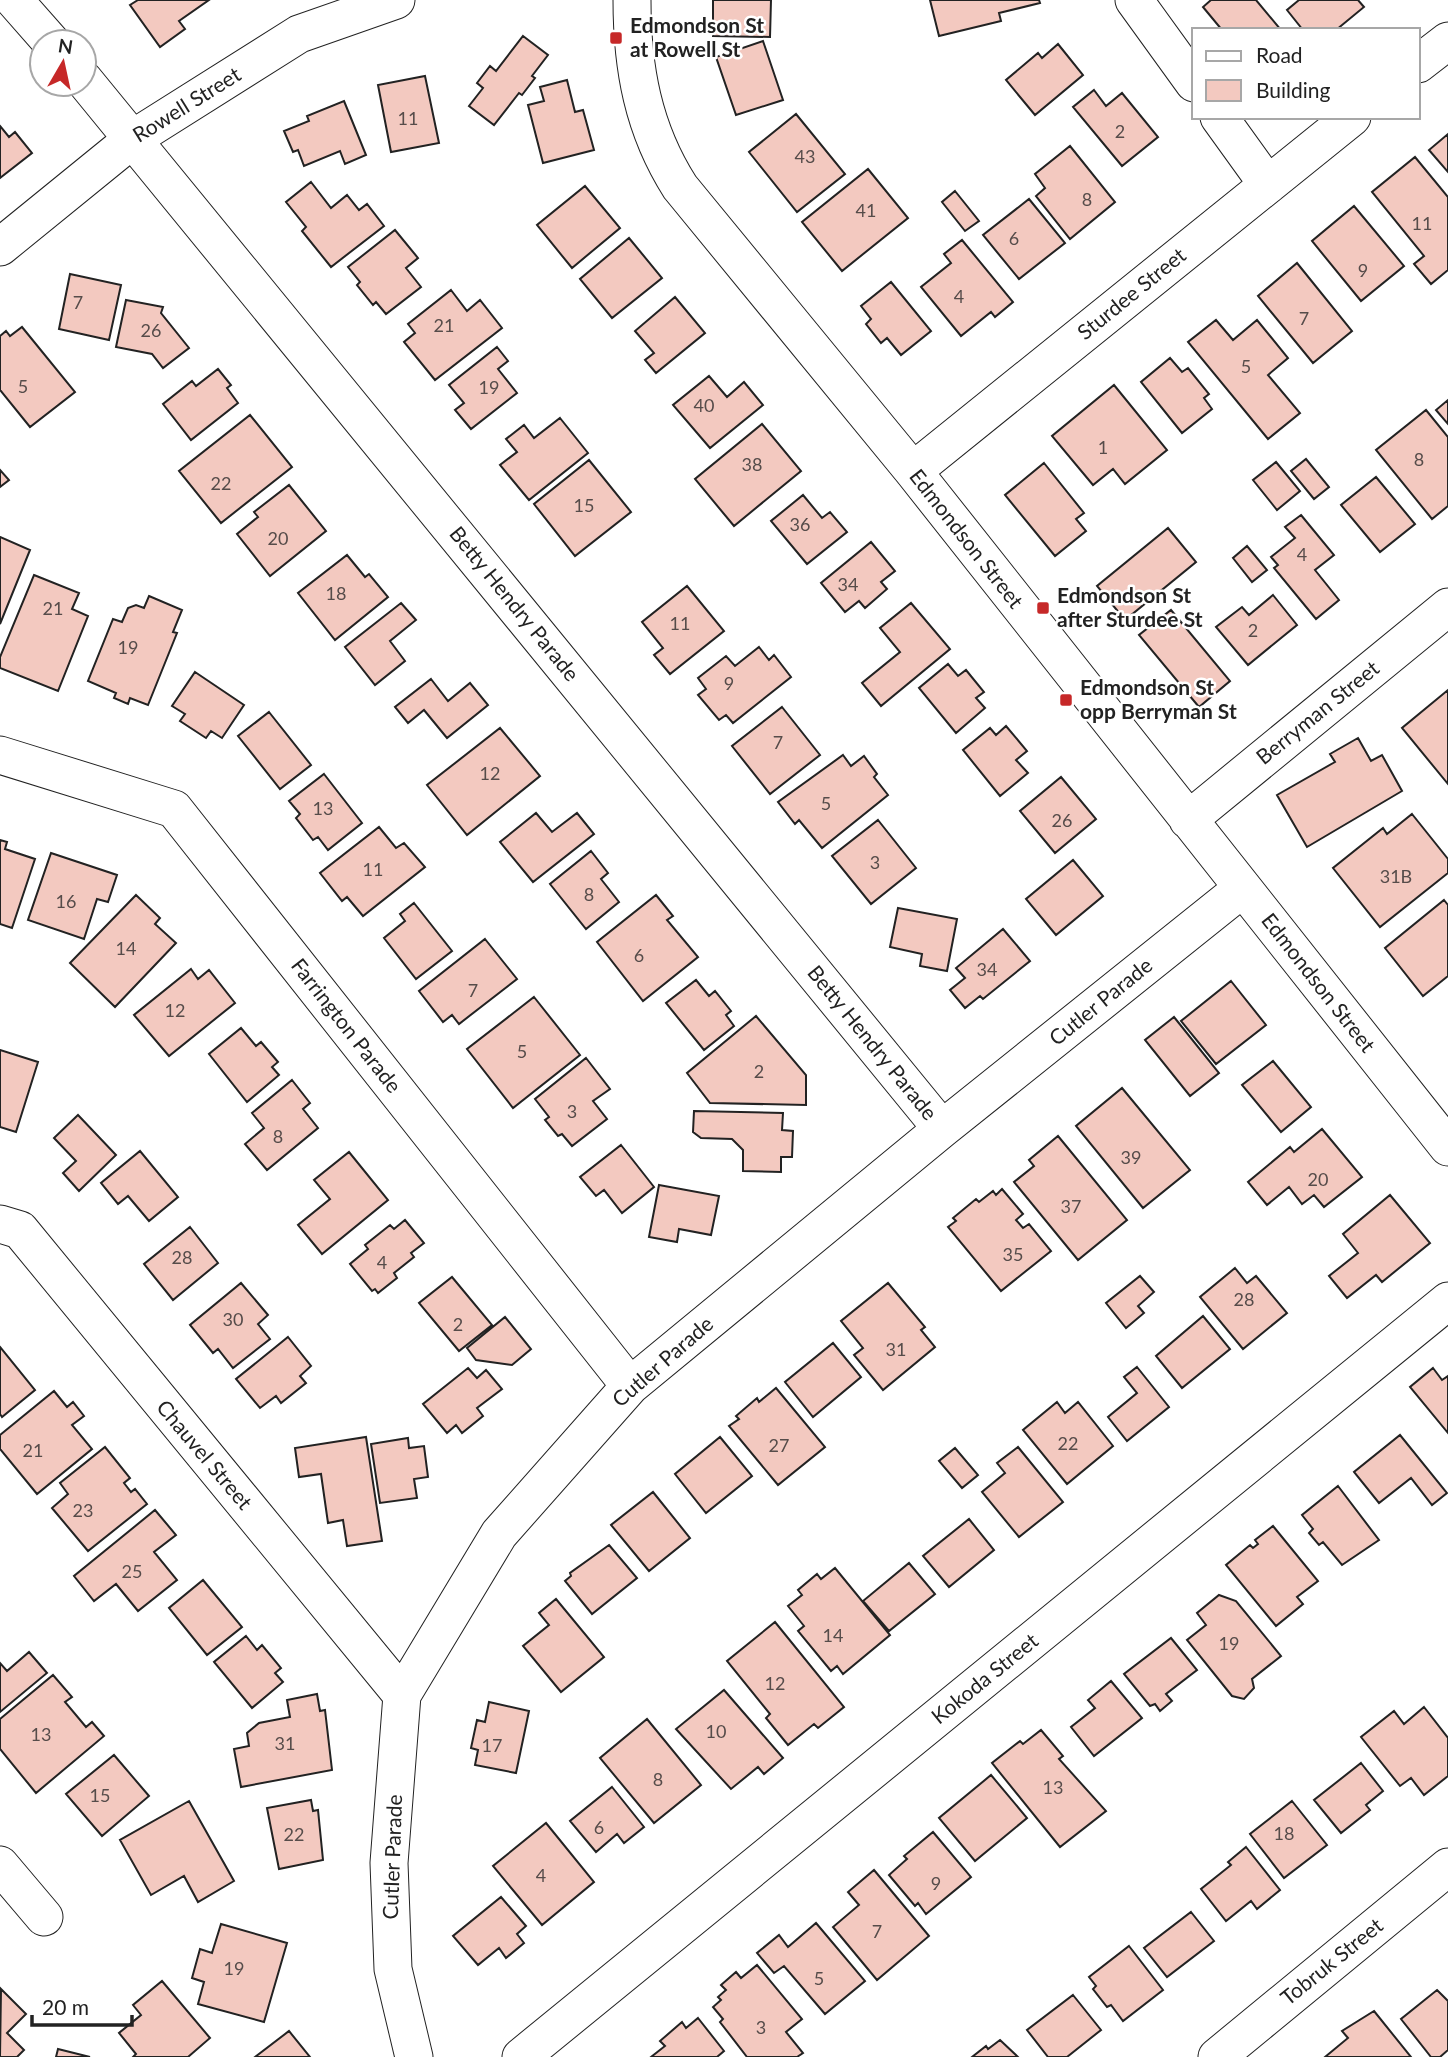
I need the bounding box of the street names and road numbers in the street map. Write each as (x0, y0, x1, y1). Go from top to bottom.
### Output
street label: Rowell Street (128, 60, 245, 147)
street label: Sturdee Street (1072, 241, 1191, 344)
street label: Edmondson Street (905, 464, 1029, 613)
street label: Betty Hendry Parade (445, 521, 585, 685)
street label: Berryman Street (1251, 654, 1384, 769)
street label: Edmondson Street (1257, 908, 1381, 1057)
street label: Cutler Parade (1044, 952, 1157, 1050)
street label: Farrington Parade (287, 953, 407, 1097)
street label: Betty Hendry Parade (803, 960, 943, 1124)
street label: Cutler Parade (607, 1310, 717, 1411)
street label: Chauvel Street (152, 1394, 258, 1514)
street label: Kokoda Street (926, 1627, 1043, 1728)
street label: Cutler Parade (377, 1794, 406, 1920)
street label: Tobruk Street (1275, 1912, 1388, 2010)

